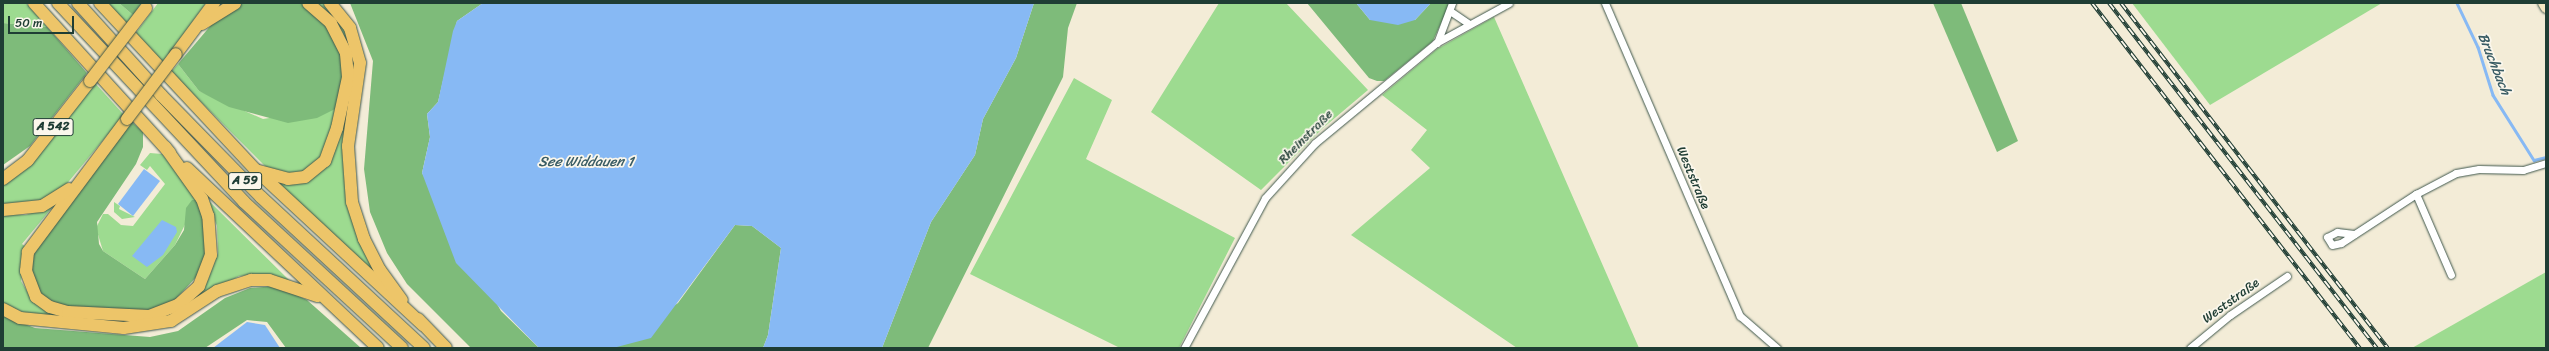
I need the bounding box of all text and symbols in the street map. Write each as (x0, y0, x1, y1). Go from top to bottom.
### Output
scale bar (10, 8, 76, 34)
text: 50 m (15, 12, 42, 34)
water label: Bruchbach (2474, 31, 2514, 97)
street label: Rheinstraße (1276, 107, 1336, 167)
road number: A 542 (32, 117, 74, 137)
street label: Weststraße (1673, 144, 1713, 212)
water label: See Widdauen 1 (538, 154, 634, 170)
road number: A 59 (228, 171, 262, 191)
street label: Weststraße (2200, 275, 2262, 327)

